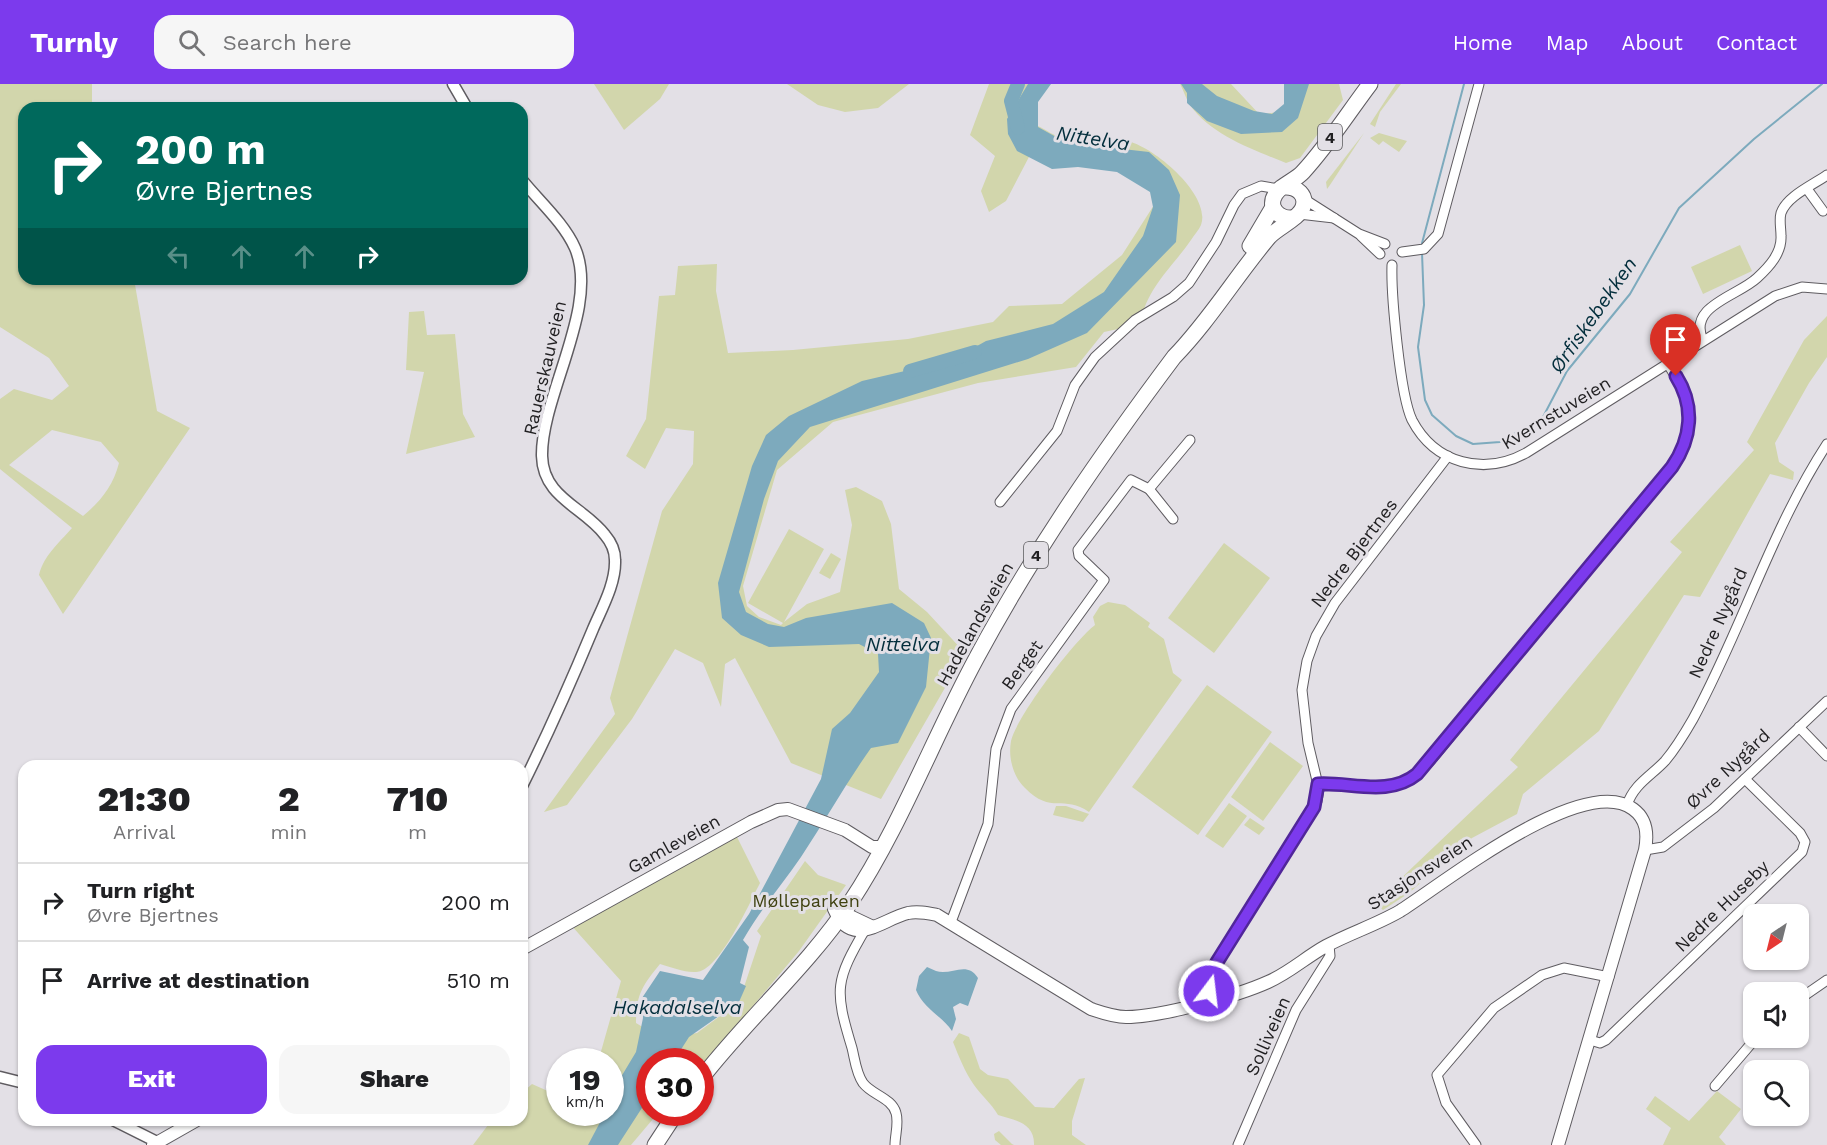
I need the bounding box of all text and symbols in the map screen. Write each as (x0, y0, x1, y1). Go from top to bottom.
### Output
search box (154, 15, 574, 69)
text: Turnly (30, 26, 118, 59)
icon: search (175, 26, 208, 59)
text: Search here (223, 30, 352, 55)
text: Home (1453, 30, 1513, 55)
text: Map (1546, 30, 1589, 55)
text: About (1622, 30, 1683, 55)
text: Contact (1716, 30, 1797, 55)
water label: Nittelva (1055, 120, 1131, 156)
road number: 4 (1318, 124, 1342, 150)
text: 200 m (135, 125, 266, 174)
icon: right (36, 126, 114, 204)
text: Øvre Bjertnes (135, 175, 313, 207)
icon: left (162, 240, 195, 273)
icon: ahead (225, 240, 258, 273)
icon: ahead (288, 240, 321, 273)
icon: right (351, 240, 384, 273)
water label: Ørfiskebekken (1544, 252, 1642, 378)
street label: Rauerskauveien (519, 299, 570, 437)
pin (1650, 314, 1701, 376)
icon: arrive (1659, 323, 1692, 356)
street label: Kvernstuveien (1497, 372, 1614, 453)
street label: Nedre Bjertnes (1306, 494, 1401, 611)
road number: 4 (1024, 542, 1048, 568)
street label: Hadelandsveien (932, 558, 1017, 689)
street label: Nedre Nygård (1684, 564, 1751, 681)
water label: Nittelva (866, 632, 940, 656)
street label: Berget (997, 635, 1047, 694)
street label: Øvre Nygård (1681, 724, 1774, 813)
text: 21:30 (97, 778, 191, 820)
text: 2 (278, 778, 300, 820)
text: 710 (387, 778, 449, 820)
street label: Gamleveien (624, 810, 723, 877)
text: Arrival (113, 820, 175, 844)
text: min (270, 820, 307, 844)
text: m (408, 820, 427, 844)
street label: Stasjonsveien (1363, 831, 1476, 914)
street label: Nedre Huseby (1670, 855, 1774, 956)
text: Turn right (87, 878, 194, 903)
icon: right (36, 886, 69, 919)
text: 200 m (441, 890, 510, 915)
park label: Mølleparken (752, 890, 860, 911)
text: Øvre Bjertnes (87, 903, 219, 927)
north arrow (1743, 904, 1809, 970)
map controls (1743, 904, 1809, 1126)
position arrow (1177, 959, 1241, 1023)
icon: arrive (36, 964, 69, 997)
text: Arrive at destination (87, 968, 310, 993)
text: 510 m (446, 968, 510, 993)
button: sound (1743, 982, 1809, 1048)
street label: Solliveien (1241, 993, 1294, 1079)
water label: Hakadalselva (612, 995, 742, 1019)
button: Exit (36, 1045, 267, 1114)
button: Share (279, 1045, 510, 1114)
speed limit sign: 30 (636, 1048, 714, 1126)
button: search (1743, 1060, 1809, 1126)
text: 19 (569, 1062, 601, 1097)
text: km/h (566, 1093, 604, 1111)

